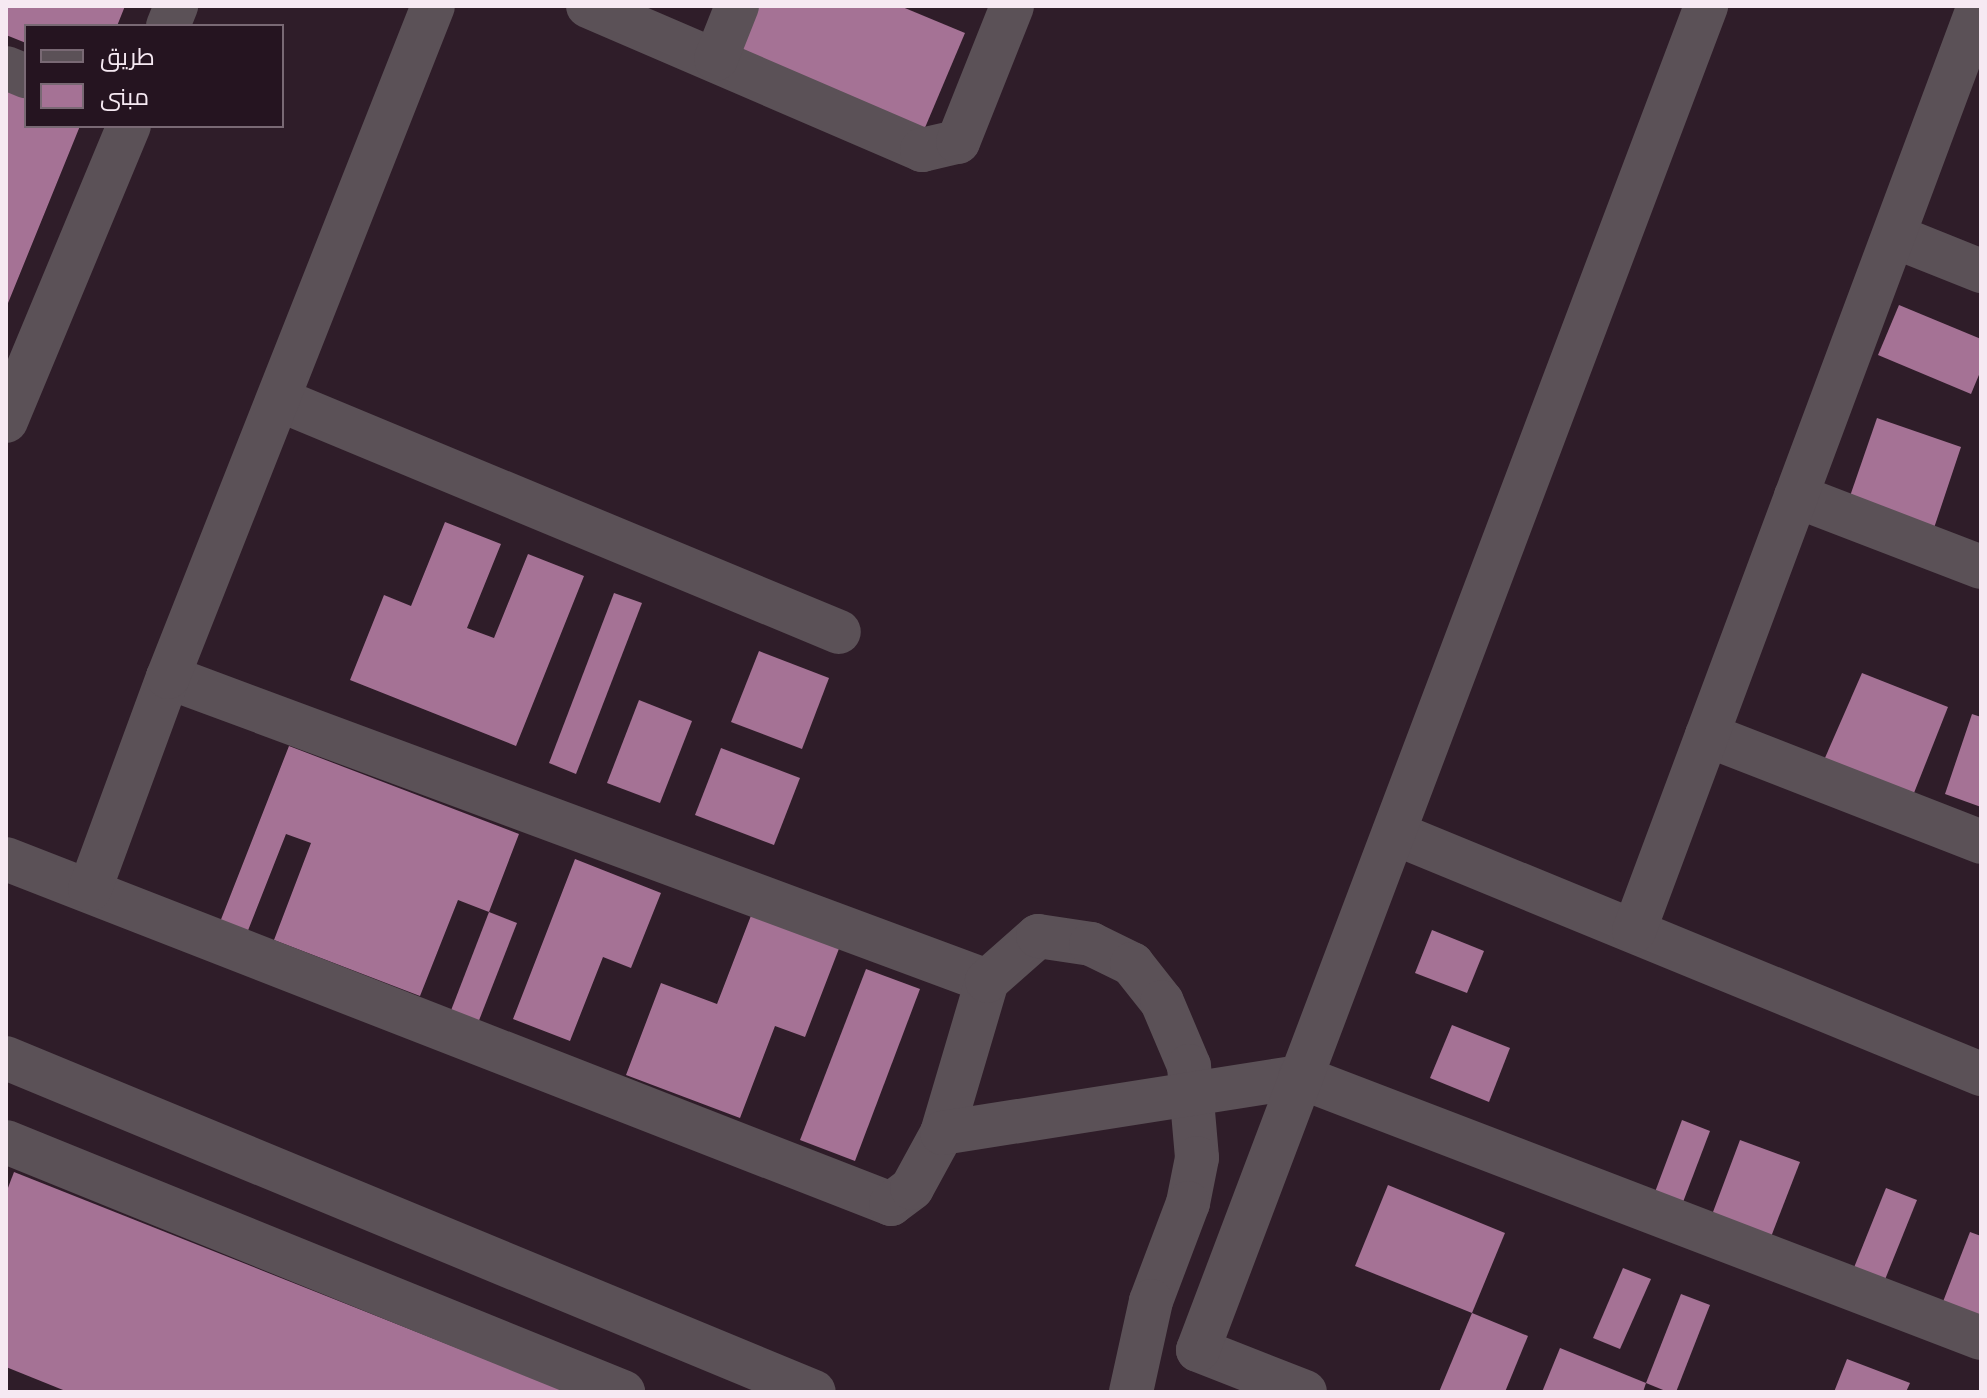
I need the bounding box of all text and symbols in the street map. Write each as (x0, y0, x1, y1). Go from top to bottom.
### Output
legend (24, 24, 284, 128)
text: طريق (100, 43, 155, 71)
text: مبنى (100, 83, 149, 111)

